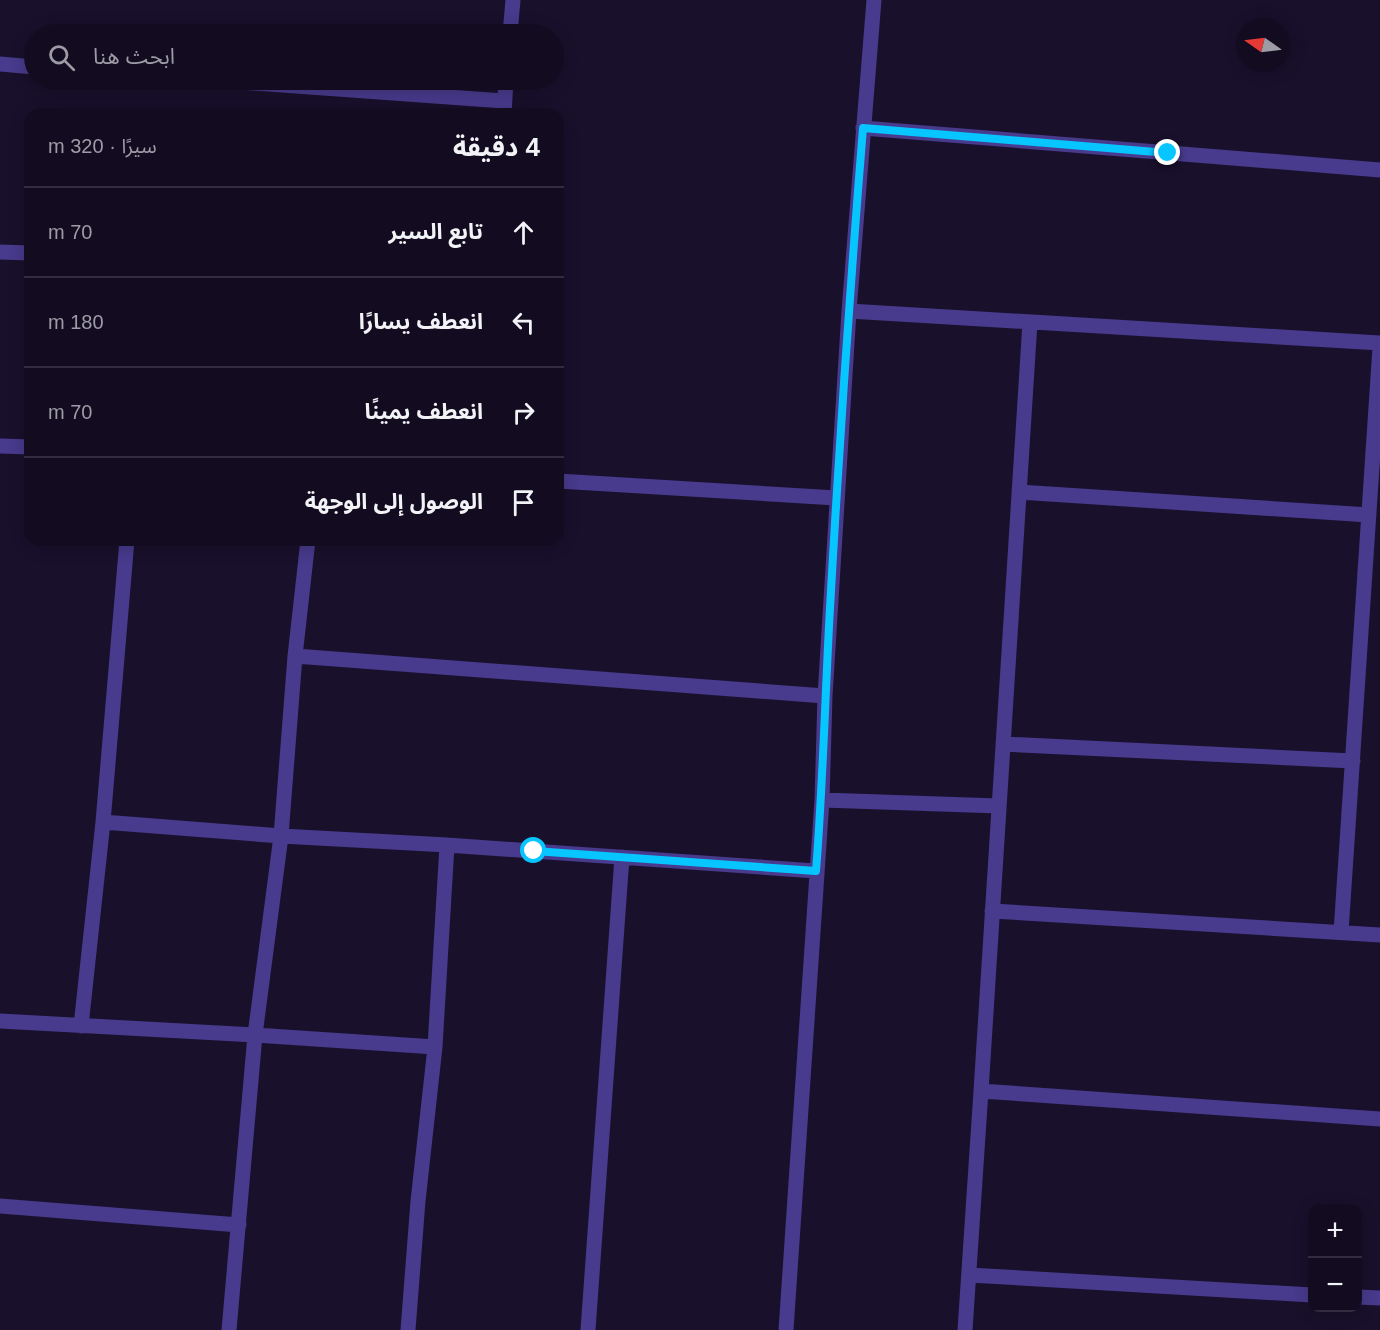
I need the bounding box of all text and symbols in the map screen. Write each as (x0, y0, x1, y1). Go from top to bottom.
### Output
north arrow (1236, 18, 1290, 72)
search box (24, 24, 564, 90)
icon: search (45, 41, 78, 74)
text: ابحث هنا (93, 44, 175, 69)
text: 4 دقيقة (453, 132, 540, 162)
text: سيرًا · 320 m (48, 135, 157, 157)
route end (1154, 139, 1180, 165)
icon: ahead (507, 216, 540, 249)
text: تابع السير (389, 219, 483, 244)
text: 70 m (48, 221, 92, 243)
icon: left (507, 306, 540, 339)
text: انعطف يسارًا (359, 309, 483, 334)
text: 180 m (48, 311, 104, 333)
icon: right (507, 396, 540, 429)
text: انعطف يمينًا (364, 399, 483, 424)
text: 70 m (48, 401, 92, 423)
icon: arrive (507, 486, 540, 519)
text: الوصول إلى الوجهة (305, 489, 483, 514)
route start (520, 837, 546, 863)
map controls (1308, 1204, 1362, 1312)
button: + (1308, 1204, 1362, 1258)
button: − (1308, 1258, 1362, 1312)

